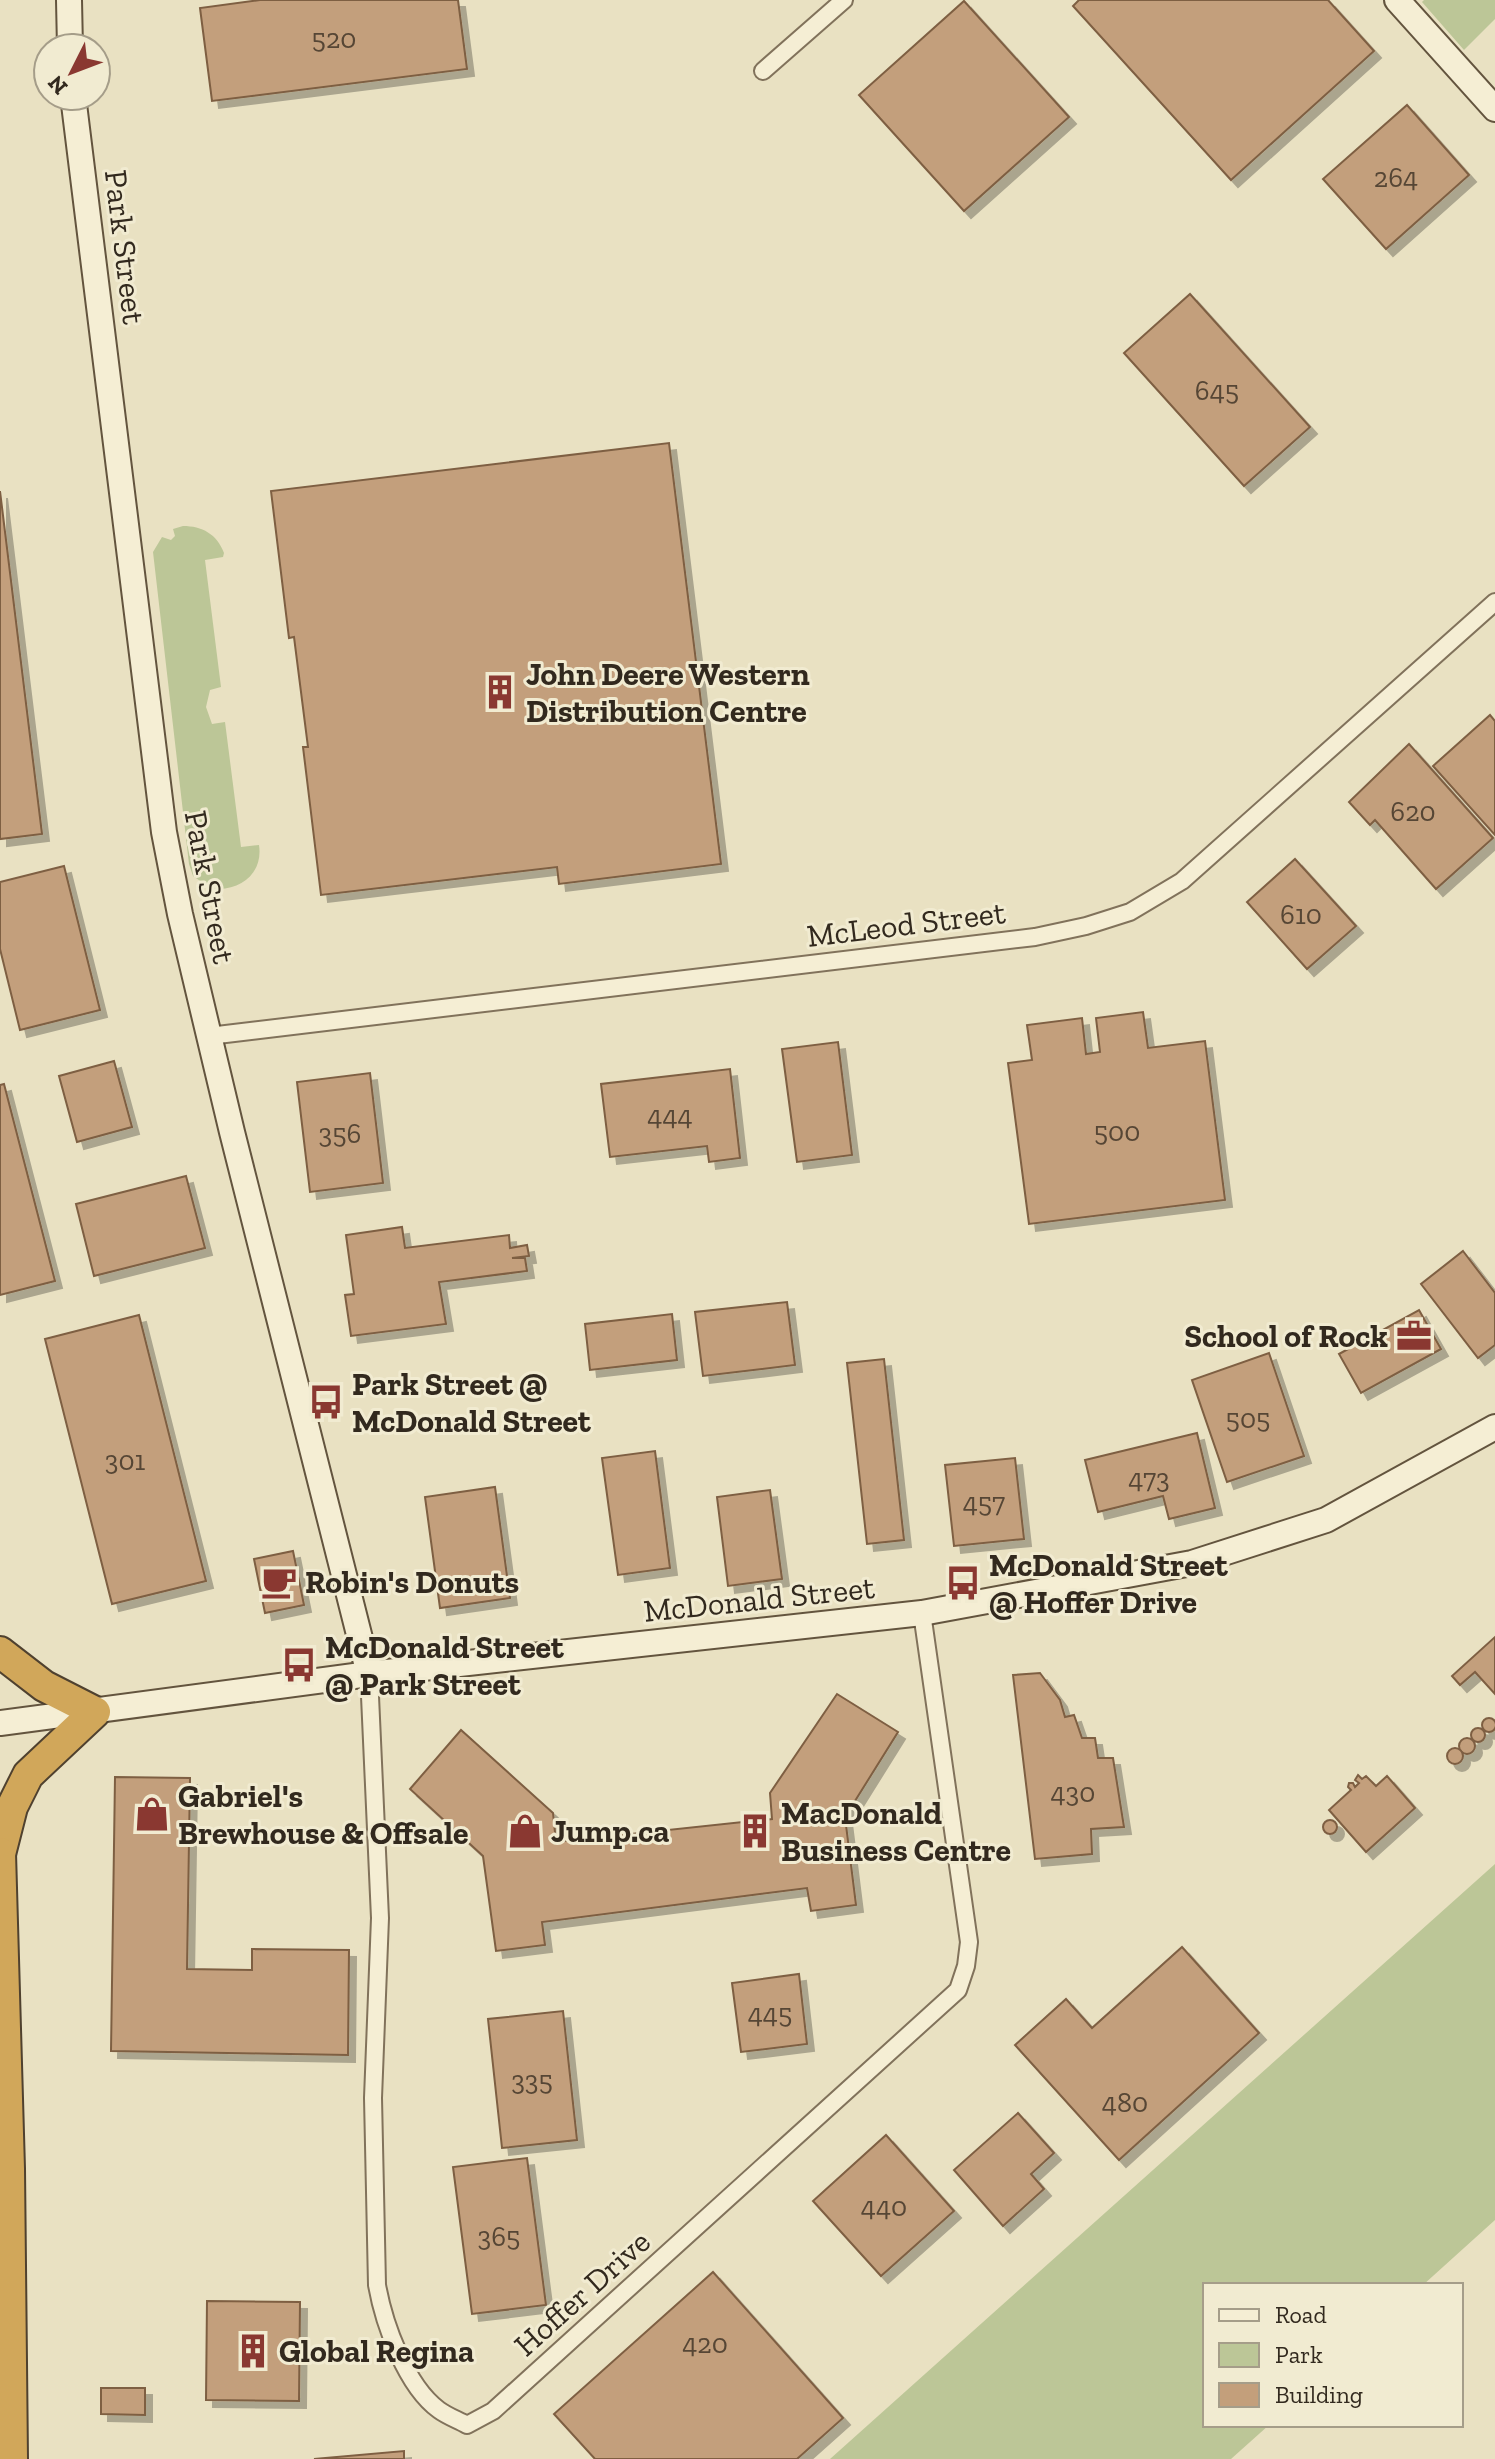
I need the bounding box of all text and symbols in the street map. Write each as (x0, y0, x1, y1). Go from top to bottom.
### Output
house number: 520 (312, 22, 356, 55)
north arrow (32, 32, 112, 112)
text: N (42, 70, 73, 100)
house number: 264 (1374, 161, 1418, 194)
street label: Park Street (97, 168, 153, 326)
house number: 645 (1195, 374, 1239, 407)
place label: John Deere Western Distribution Centre (526, 655, 810, 730)
building icon: John Deere Western Distribution Centre (481, 673, 519, 711)
house number: 620 (1390, 795, 1436, 828)
street label: Park Street (177, 807, 243, 967)
street label: McLeod Street (804, 893, 1008, 955)
house number: 610 (1280, 898, 1322, 931)
house number: 444 (647, 1099, 693, 1132)
house number: 500 (1094, 1115, 1140, 1148)
house number: 356 (319, 1117, 361, 1150)
place label: School of Rock (1184, 1317, 1388, 1355)
office icon: School of Rock (1395, 1317, 1433, 1355)
place label: Park Street @ McDonald Street (352, 1365, 591, 1440)
bus stop icon: Park Street @ McDonald Street (307, 1383, 345, 1421)
house number: 505 (1226, 1402, 1270, 1435)
house number: 301 (105, 1444, 146, 1477)
house number: 473 (1128, 1462, 1170, 1495)
house number: 457 (963, 1486, 1005, 1519)
place label: McDonald Street @ Hoffer Drive (989, 1546, 1228, 1621)
cafe icon: Robin's Donuts (260, 1563, 298, 1601)
place label: Robin's Donuts (305, 1563, 519, 1601)
bus stop icon: McDonald Street @ Hoffer Drive (944, 1564, 982, 1602)
street label: McDonald Street (642, 1568, 877, 1630)
place label: McDonald Street @ Park Street (325, 1628, 564, 1703)
bus stop icon: McDonald Street @ Park Street (280, 1646, 318, 1684)
house number: 430 (1051, 1776, 1095, 1809)
place label: Gabriel's Brewhouse & Offsale (178, 1777, 469, 1852)
place label: MacDonald Business Centre (781, 1794, 1011, 1869)
shop icon: Gabriel's Brewhouse & Offsale (133, 1795, 171, 1833)
shop icon: Jump.ca (506, 1812, 544, 1850)
place label: Jump.ca (551, 1812, 669, 1850)
building icon: MacDonald Business Centre (736, 1812, 774, 1850)
house number: 445 (748, 1997, 792, 2030)
house number: 335 (511, 2064, 553, 2097)
house number: 480 (1102, 2086, 1148, 2119)
house number: 440 (861, 2190, 907, 2223)
house number: 365 (478, 2220, 520, 2253)
street label: Hoffer Drive (506, 2222, 658, 2364)
legend (1203, 2283, 1463, 2427)
text: Road (1275, 2300, 1327, 2329)
house number: 420 (682, 2327, 728, 2360)
building icon: Global Regina (234, 2332, 272, 2370)
place label: Global Regina (279, 2332, 474, 2370)
text: Park (1275, 2340, 1323, 2369)
text: Building (1275, 2380, 1363, 2409)

